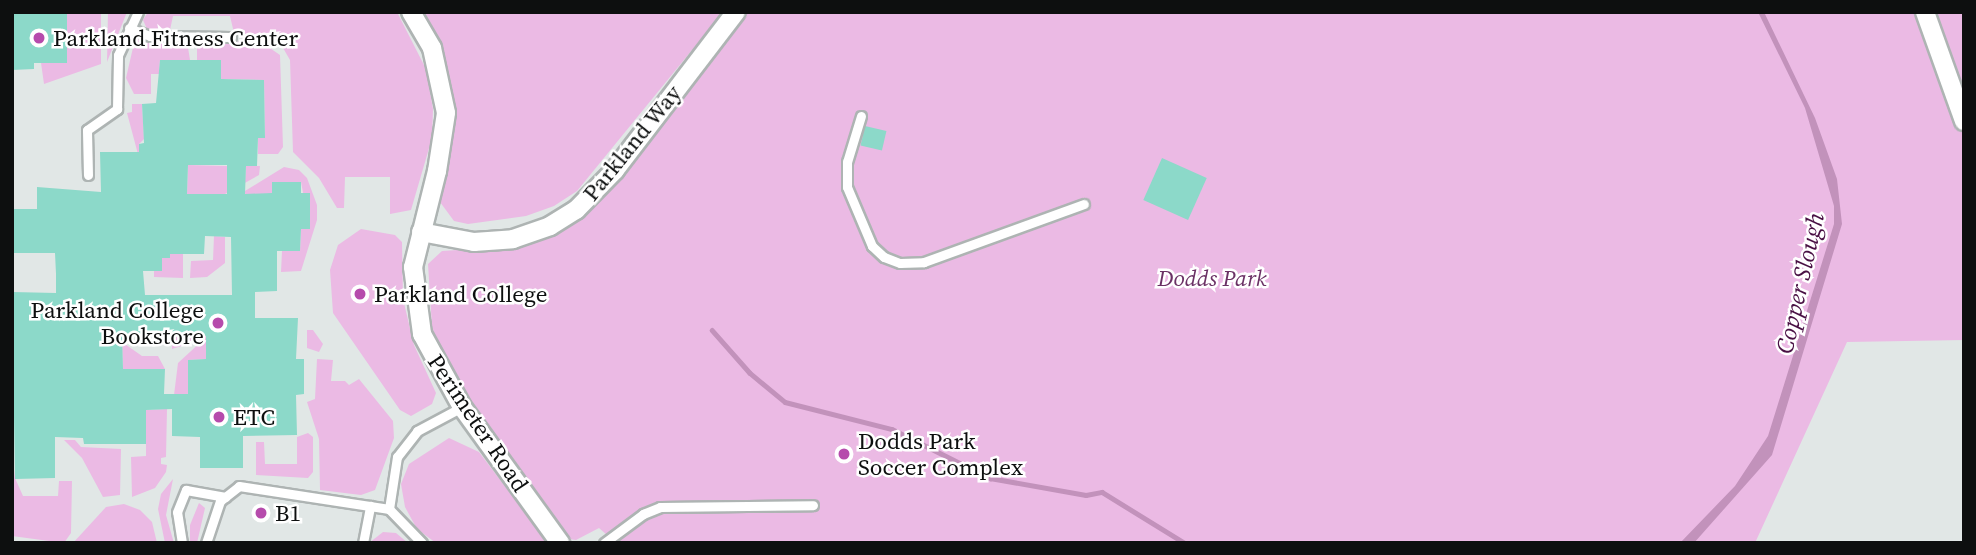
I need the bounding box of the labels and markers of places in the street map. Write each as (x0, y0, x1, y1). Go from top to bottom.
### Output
place label: Parkland Fitness Center (53, 24, 298, 52)
marker: Parkland Fitness Center (31, 30, 47, 46)
place label: Parkland College (374, 280, 548, 308)
marker: Parkland College (352, 286, 368, 302)
place label: Parkland College Bookstore (30, 296, 204, 350)
marker: Parkland College Bookstore (210, 315, 226, 331)
place label: ETC (233, 403, 275, 431)
marker: ETC (211, 409, 227, 425)
place label: Dodds Park Soccer Complex (858, 427, 1023, 481)
marker: Dodds Park Soccer Complex (836, 446, 852, 462)
place label: B1 (275, 499, 301, 527)
marker: B1 (253, 505, 269, 521)

